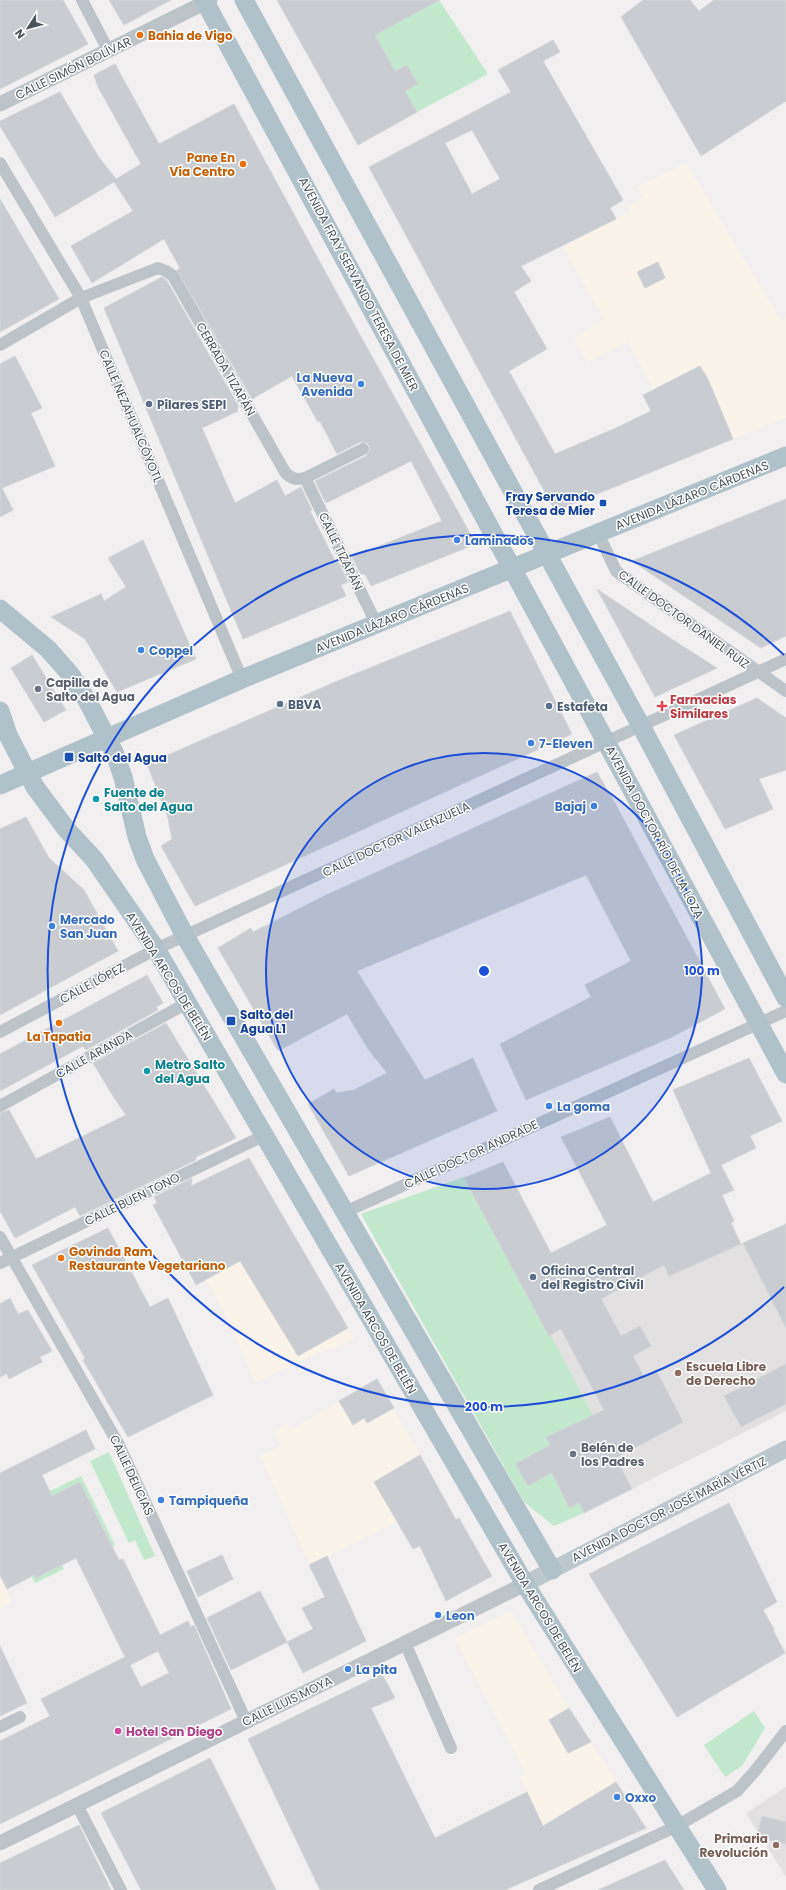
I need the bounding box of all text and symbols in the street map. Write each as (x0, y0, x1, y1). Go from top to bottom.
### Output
north arrow (8, 8, 48, 48)
place label: Bahia de Vigo (148, 27, 233, 44)
marker: Bahia de Vigo (135, 30, 145, 40)
street label: CALLE SIMÓN BOLÍVAR (13, 34, 133, 102)
place label: Pane En Vía Centro (169, 149, 235, 180)
marker: Pane En Vía Centro (238, 159, 248, 169)
street label: AVENIDA FRAY SERVANDO TERESA DE MIER (295, 174, 423, 394)
street label: CERRADA TIZAPÁN (192, 319, 260, 419)
street label: CALLE NEZAHUALCÓYOTL (95, 347, 167, 485)
place label: La Nueva Avenida (296, 369, 353, 400)
marker: La Nueva Avenida (356, 379, 366, 389)
place label: Pilares SEPI (157, 396, 226, 413)
marker: Pilares SEPI (144, 399, 154, 409)
street label: AVENIDA LÁZARO CÁRDENAS (613, 456, 771, 534)
place label: Fray Servando Teresa de Mier (505, 488, 595, 519)
marker: Fray Servando Teresa de Mier (598, 498, 608, 508)
street label: CALLE TIZAPÁN (315, 509, 367, 593)
place label: Laminados (465, 532, 534, 549)
marker: Laminados (452, 535, 462, 545)
street label: CALLE DOCTOR DANIEL RUIZ (615, 566, 753, 672)
street label: AVENIDA LÁZARO CÁRDENAS (313, 579, 471, 657)
place label: Coppel (149, 642, 193, 659)
marker: Coppel (136, 645, 146, 655)
place label: Capilla de Salto del Agua (46, 674, 135, 705)
marker: Capilla de Salto del Agua (33, 684, 43, 694)
place label: Farmacias Similares (670, 691, 737, 722)
place label: BBVA (288, 696, 322, 713)
place label: Estafeta (557, 698, 608, 715)
marker: BBVA (275, 699, 285, 709)
marker: Estafeta (544, 701, 554, 711)
marker: Farmacias Similares (657, 701, 667, 711)
place label: 7-Eleven (539, 735, 593, 752)
marker: 7-Eleven (526, 738, 536, 748)
street label: AVENIDA DOCTOR RÍO DE LA LOZA (602, 743, 708, 921)
place label: Salto del Agua (78, 749, 167, 766)
marker: Salto del Agua (63, 751, 75, 763)
place label: Fuente de Salto del Agua (104, 784, 193, 815)
marker: Fuente de Salto del Agua (91, 794, 101, 804)
street label: CALLE DOCTOR VALENZUELA (320, 797, 472, 881)
place label: Bajaj (555, 798, 586, 815)
marker: Bajaj (589, 801, 599, 811)
street label: AVENIDA ARCOS DE BELÉN (122, 908, 216, 1044)
place label: Mercado San Juan (60, 911, 117, 942)
marker: Mercado San Juan (47, 921, 57, 931)
street label: CALLE LÓPEZ (57, 959, 127, 1007)
text: 100 m (684, 962, 720, 979)
centre of rings (477, 964, 491, 978)
place label: Salto del Agua L1 (240, 1006, 293, 1037)
marker: Salto del Agua L1 (225, 1015, 237, 1027)
marker: La Tapatia (54, 1018, 64, 1028)
street label: CALLE ARANDA (52, 1026, 136, 1082)
place label: La Tapatia (27, 1028, 91, 1045)
place label: Metro Salto del Agua (155, 1056, 226, 1087)
marker: Metro Salto del Agua (142, 1066, 152, 1076)
place label: La goma (557, 1098, 610, 1115)
marker: La goma (544, 1101, 554, 1111)
street label: CALLE DOCTOR ANDRADE (401, 1116, 541, 1192)
street label: CALLE BUEN TONO (81, 1169, 183, 1229)
place label: Govinda Ram Restaurante Vegetariano (69, 1243, 226, 1274)
marker: Govinda Ram Restaurante Vegetariano (56, 1253, 66, 1263)
street label: AVENIDA ARCOS DE BELÉN (331, 1259, 421, 1397)
place label: Oficina Central del Registro Civil (541, 1262, 644, 1293)
marker: Oficina Central del Registro Civil (528, 1272, 538, 1282)
place label: Escuela Libre de Derecho (686, 1358, 767, 1389)
marker: Escuela Libre de Derecho (673, 1368, 683, 1378)
text: 200 m (465, 1398, 503, 1415)
street label: CALLE DELICIAS (106, 1432, 158, 1518)
place label: Belén de los Padres (581, 1439, 645, 1470)
marker: Belén de los Padres (568, 1449, 578, 1459)
street label: AVENIDA DOCTOR JOSÉ MARÍA VÉRTIZ (569, 1452, 769, 1566)
place label: Tampiqueña (169, 1492, 249, 1509)
marker: Tampiqueña (156, 1495, 166, 1505)
street label: AVENIDA ARCOS DE BELÉN (494, 1539, 586, 1675)
place label: Leon (446, 1607, 475, 1624)
marker: Leon (433, 1610, 443, 1620)
place label: La pita (356, 1661, 397, 1678)
marker: La pita (343, 1664, 353, 1674)
street label: CALLE LUIS MOYA (239, 1672, 335, 1730)
place label: Hotel San Diego (126, 1723, 223, 1740)
marker: Hotel San Diego (113, 1726, 123, 1736)
place label: Oxxo (625, 1789, 657, 1806)
marker: Oxxo (612, 1792, 622, 1802)
place label: Primaria Revolución (699, 1830, 768, 1861)
marker: Primaria Revolución (771, 1840, 781, 1850)

